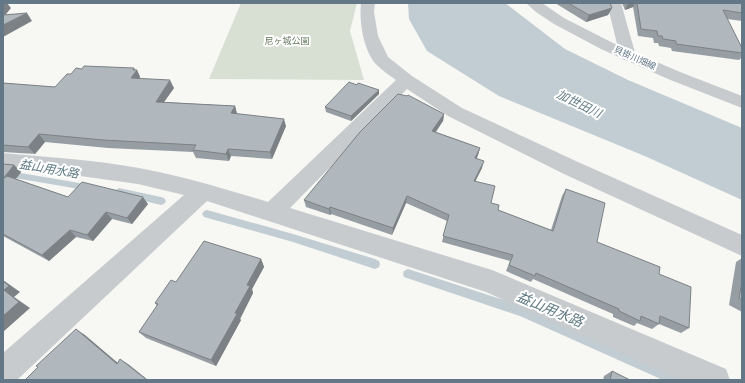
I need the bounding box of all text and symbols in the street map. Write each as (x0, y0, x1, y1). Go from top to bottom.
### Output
park label: 尼ヶ城公園 (264, 36, 310, 46)
street label: 貝掛川畑線 (612, 43, 659, 72)
water label: 加世田川 (555, 87, 605, 121)
water label: 益山用水路 (18, 157, 81, 180)
water label: 益山用水路 (515, 288, 586, 330)

